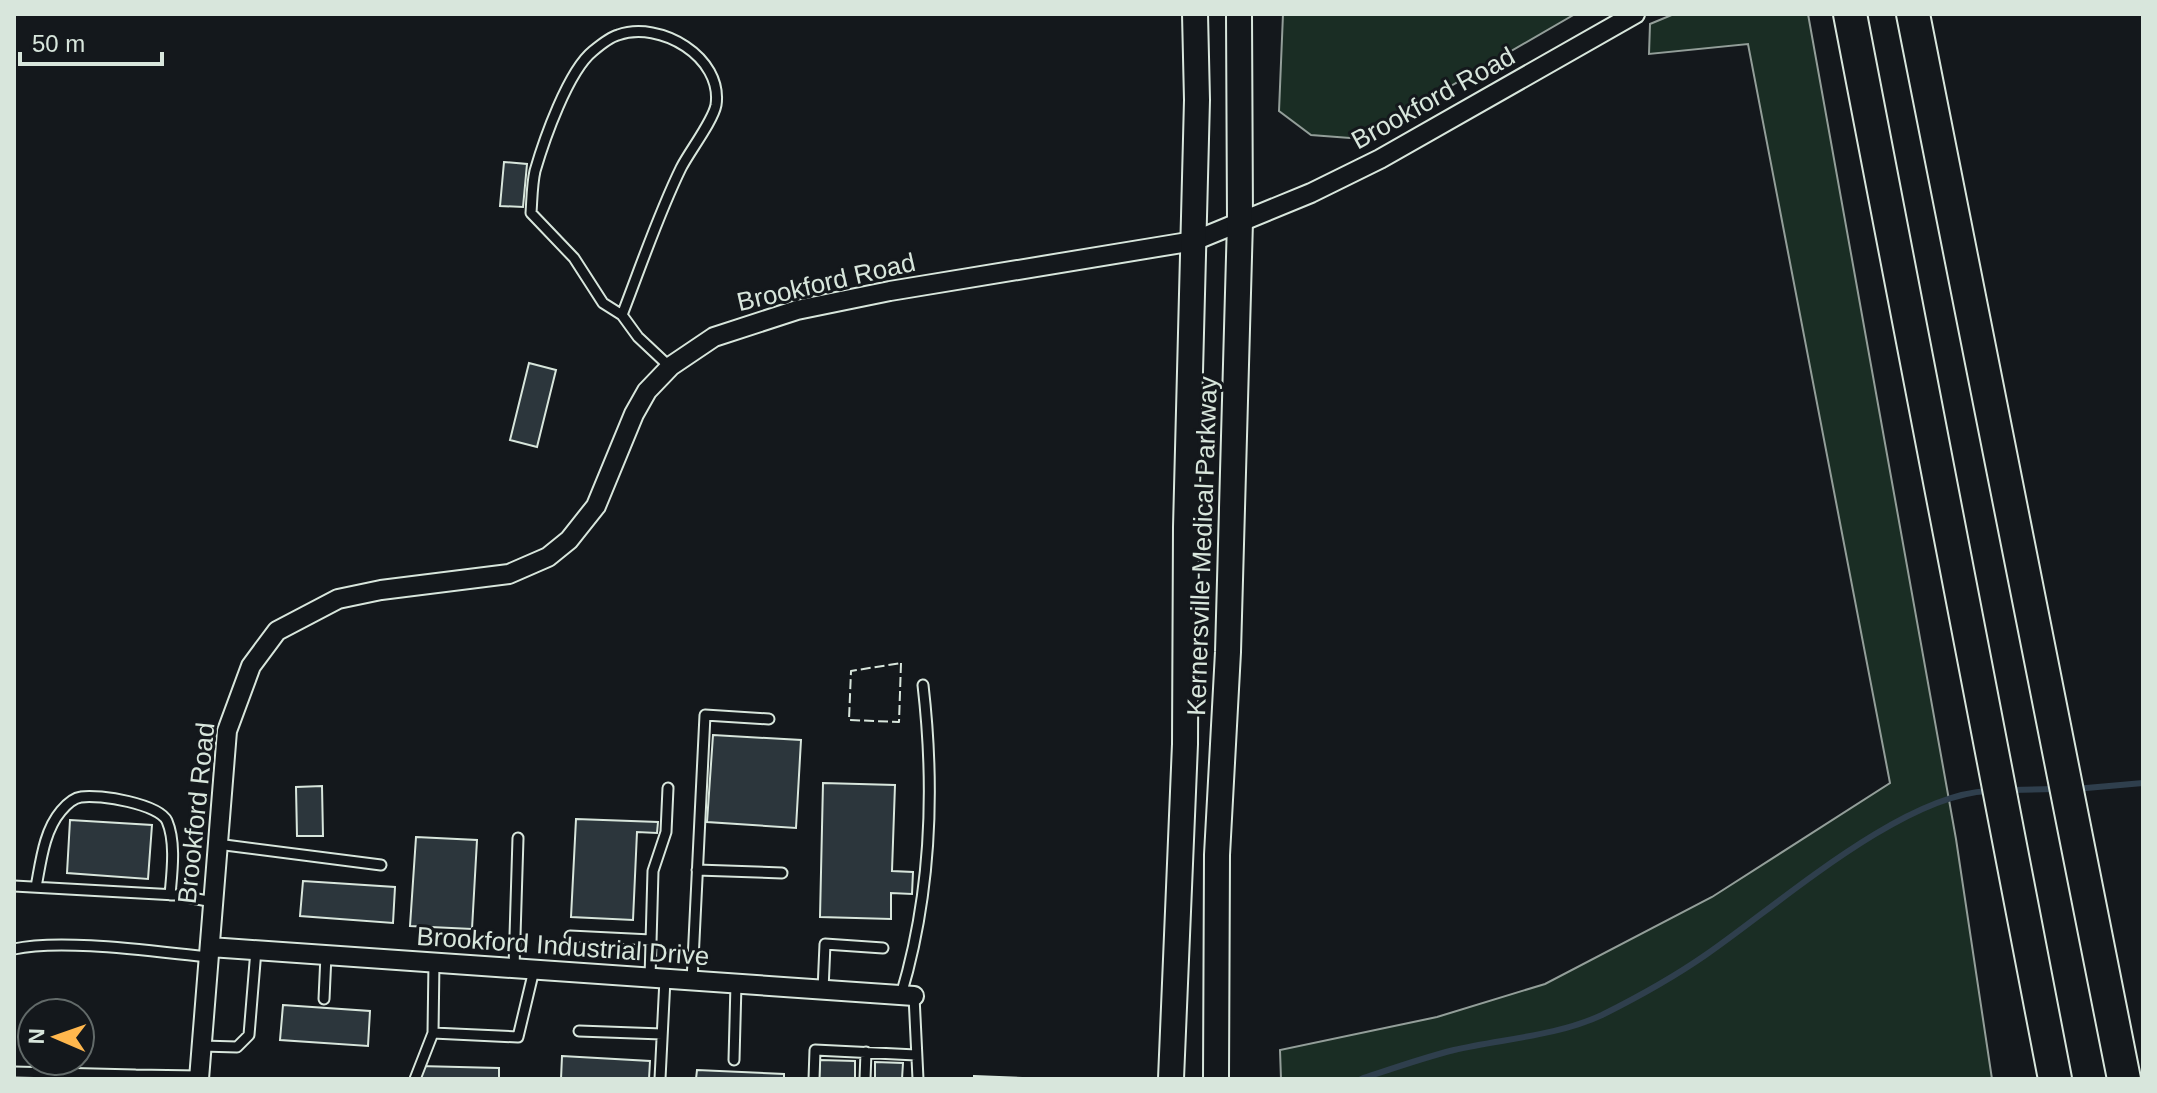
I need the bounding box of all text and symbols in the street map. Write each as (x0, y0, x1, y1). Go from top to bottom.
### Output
scale bar (20, 16, 162, 66)
text: 50 m (32, 30, 85, 57)
street label: Brookford Road (1346, 41, 1520, 155)
street label: Brookford Road (734, 247, 918, 317)
street label: Kernersville Medical Parkway (1181, 376, 1223, 716)
street label: Brookford Road (172, 721, 220, 905)
street label: Brookford Industrial Drive (416, 921, 710, 971)
north arrow (16, 997, 96, 1077)
text: N (24, 1028, 49, 1045)

